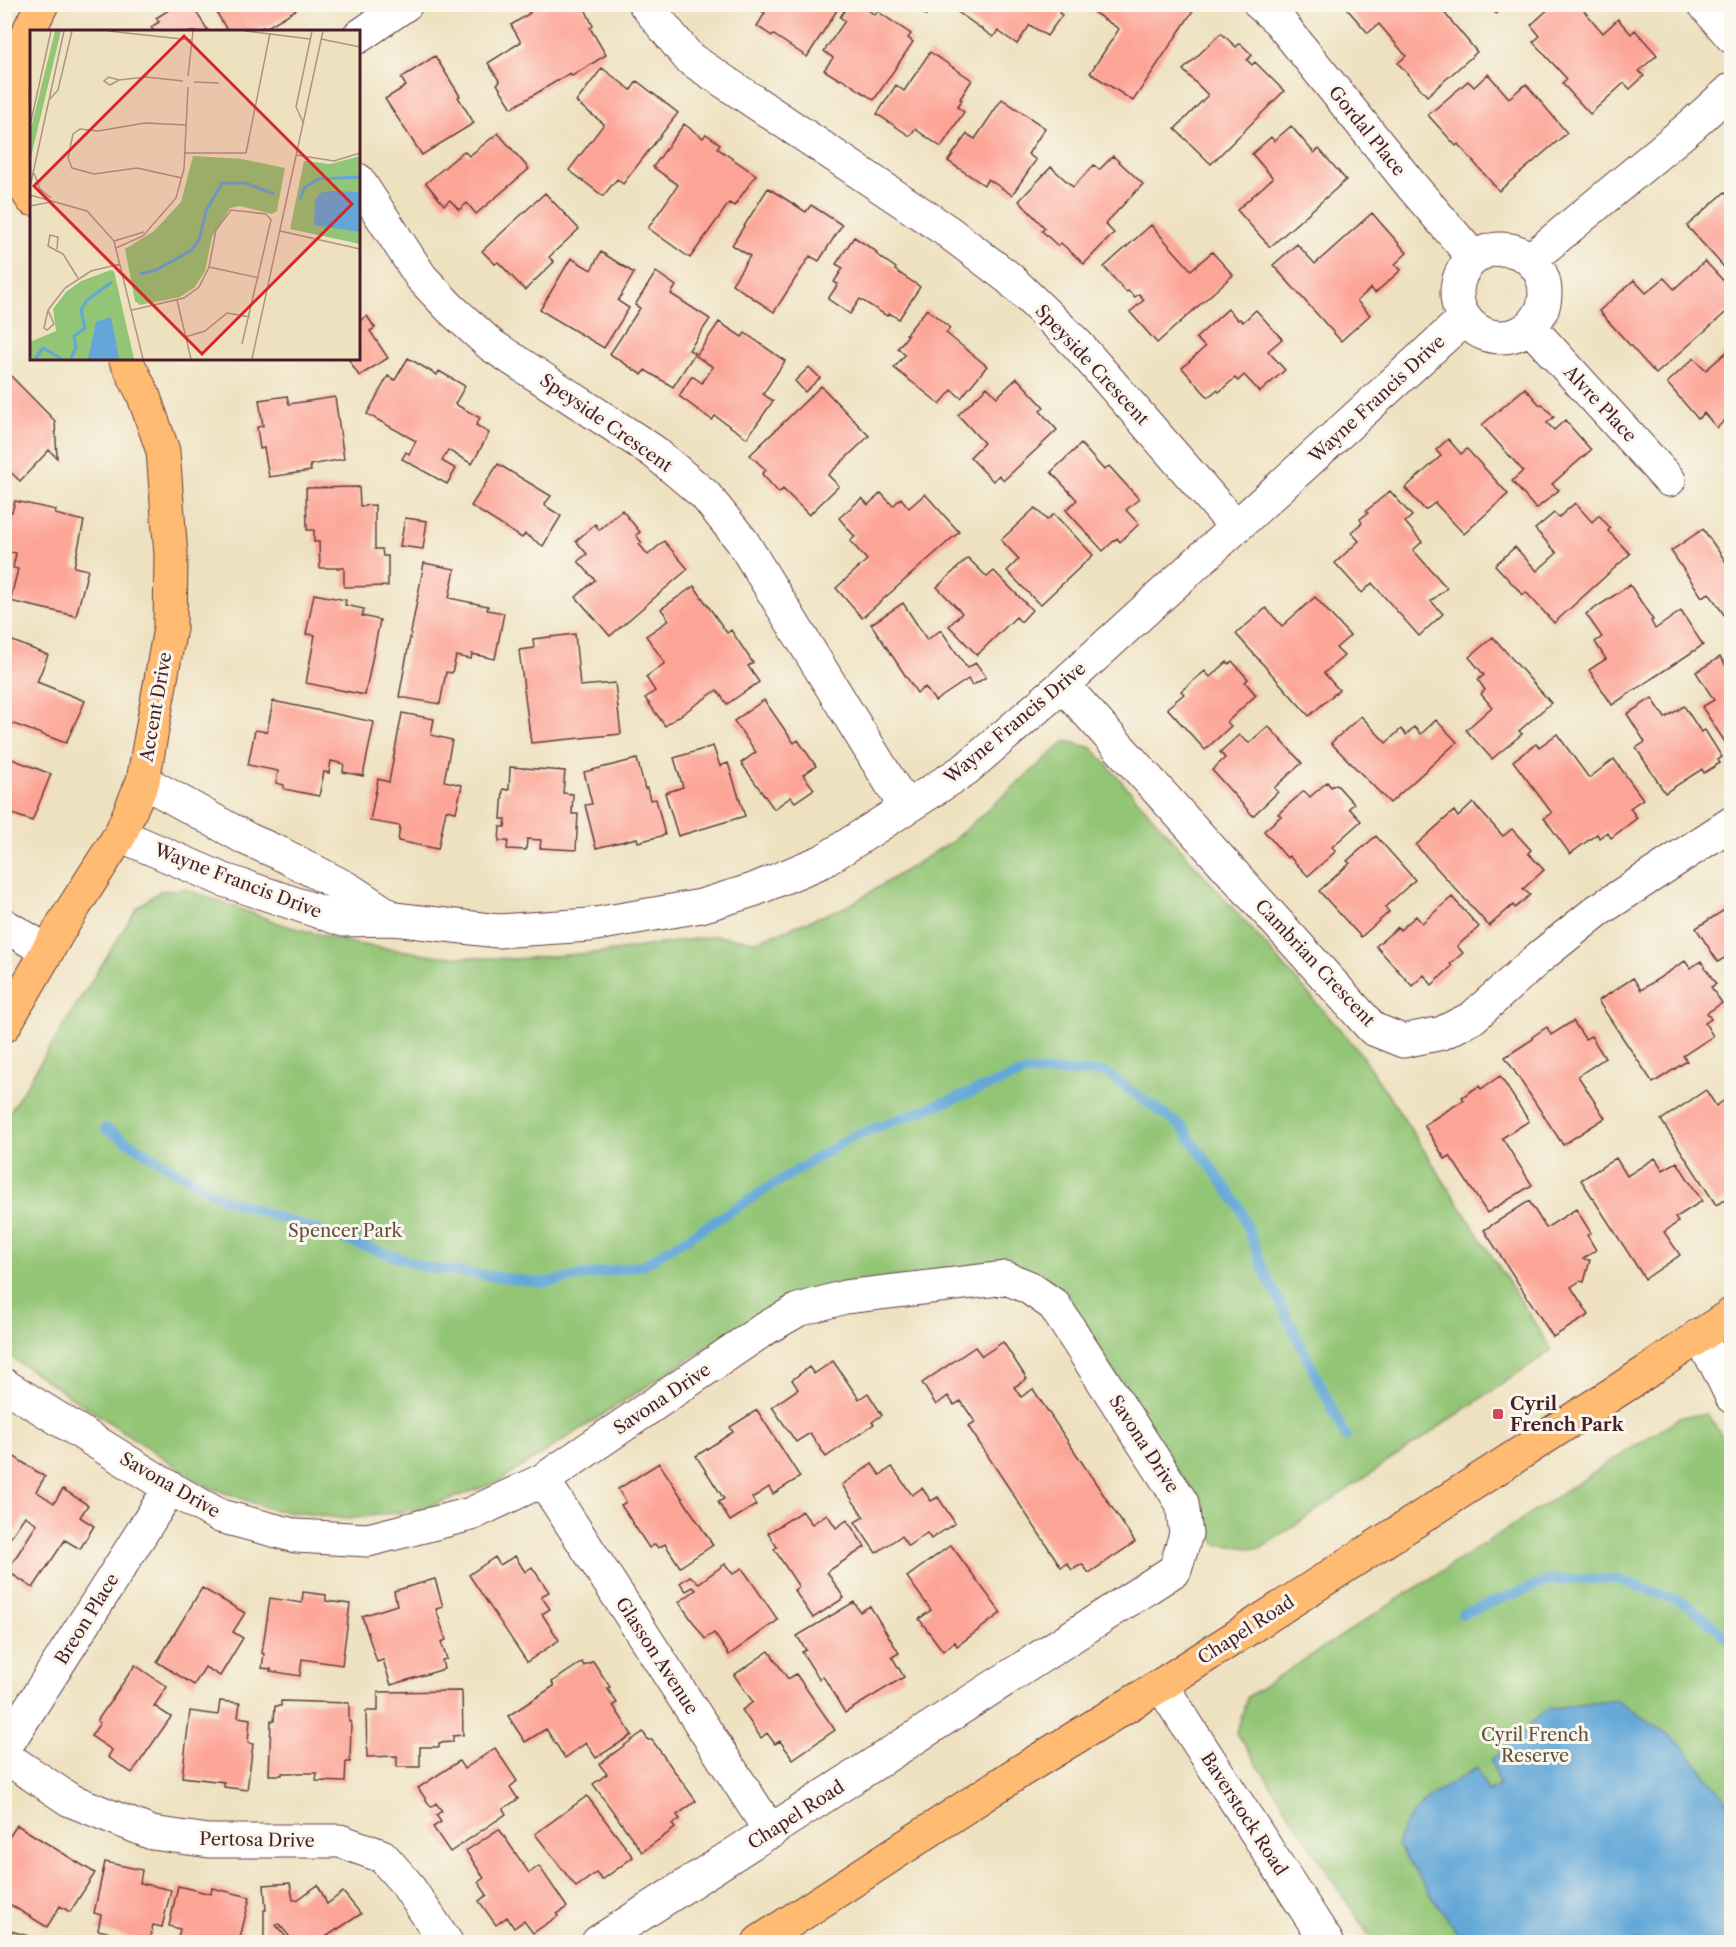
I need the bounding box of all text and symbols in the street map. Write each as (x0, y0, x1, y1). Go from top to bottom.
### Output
inset map (30, 30, 360, 360)
street label: Gordal Place (1324, 81, 1410, 181)
street label: Speyside Crescent (1031, 300, 1154, 430)
street label: Wayne Francis Drive (1304, 330, 1449, 468)
street label: Alvre Place (1558, 360, 1641, 447)
street label: Speyside Crescent (536, 369, 677, 477)
street label: Accent Drive (135, 650, 176, 765)
street label: Wayne Francis Drive (939, 658, 1090, 789)
street label: Wayne Francis Drive (150, 839, 325, 923)
street label: Cambrian Crescent (1250, 895, 1380, 1032)
park label: Spencer Park (288, 1220, 403, 1242)
street label: Savona Drive (609, 1359, 715, 1439)
street label: Savona Drive (1104, 1391, 1184, 1497)
place label: Cyril French Park (1510, 1393, 1625, 1436)
marker: Cyril French Park (1491, 1407, 1505, 1421)
street label: Savona Drive (116, 1447, 224, 1523)
street label: Breon Place (50, 1569, 124, 1669)
street label: Chapel Road (1194, 1591, 1298, 1669)
street label: Glasson Avenue (611, 1593, 703, 1719)
park label: Cyril French Reserve (1481, 1724, 1589, 1767)
street label: Baverstock Road (1196, 1748, 1292, 1880)
street label: Chapel Road (744, 1776, 848, 1854)
street label: Pertosa Drive (199, 1828, 315, 1852)

